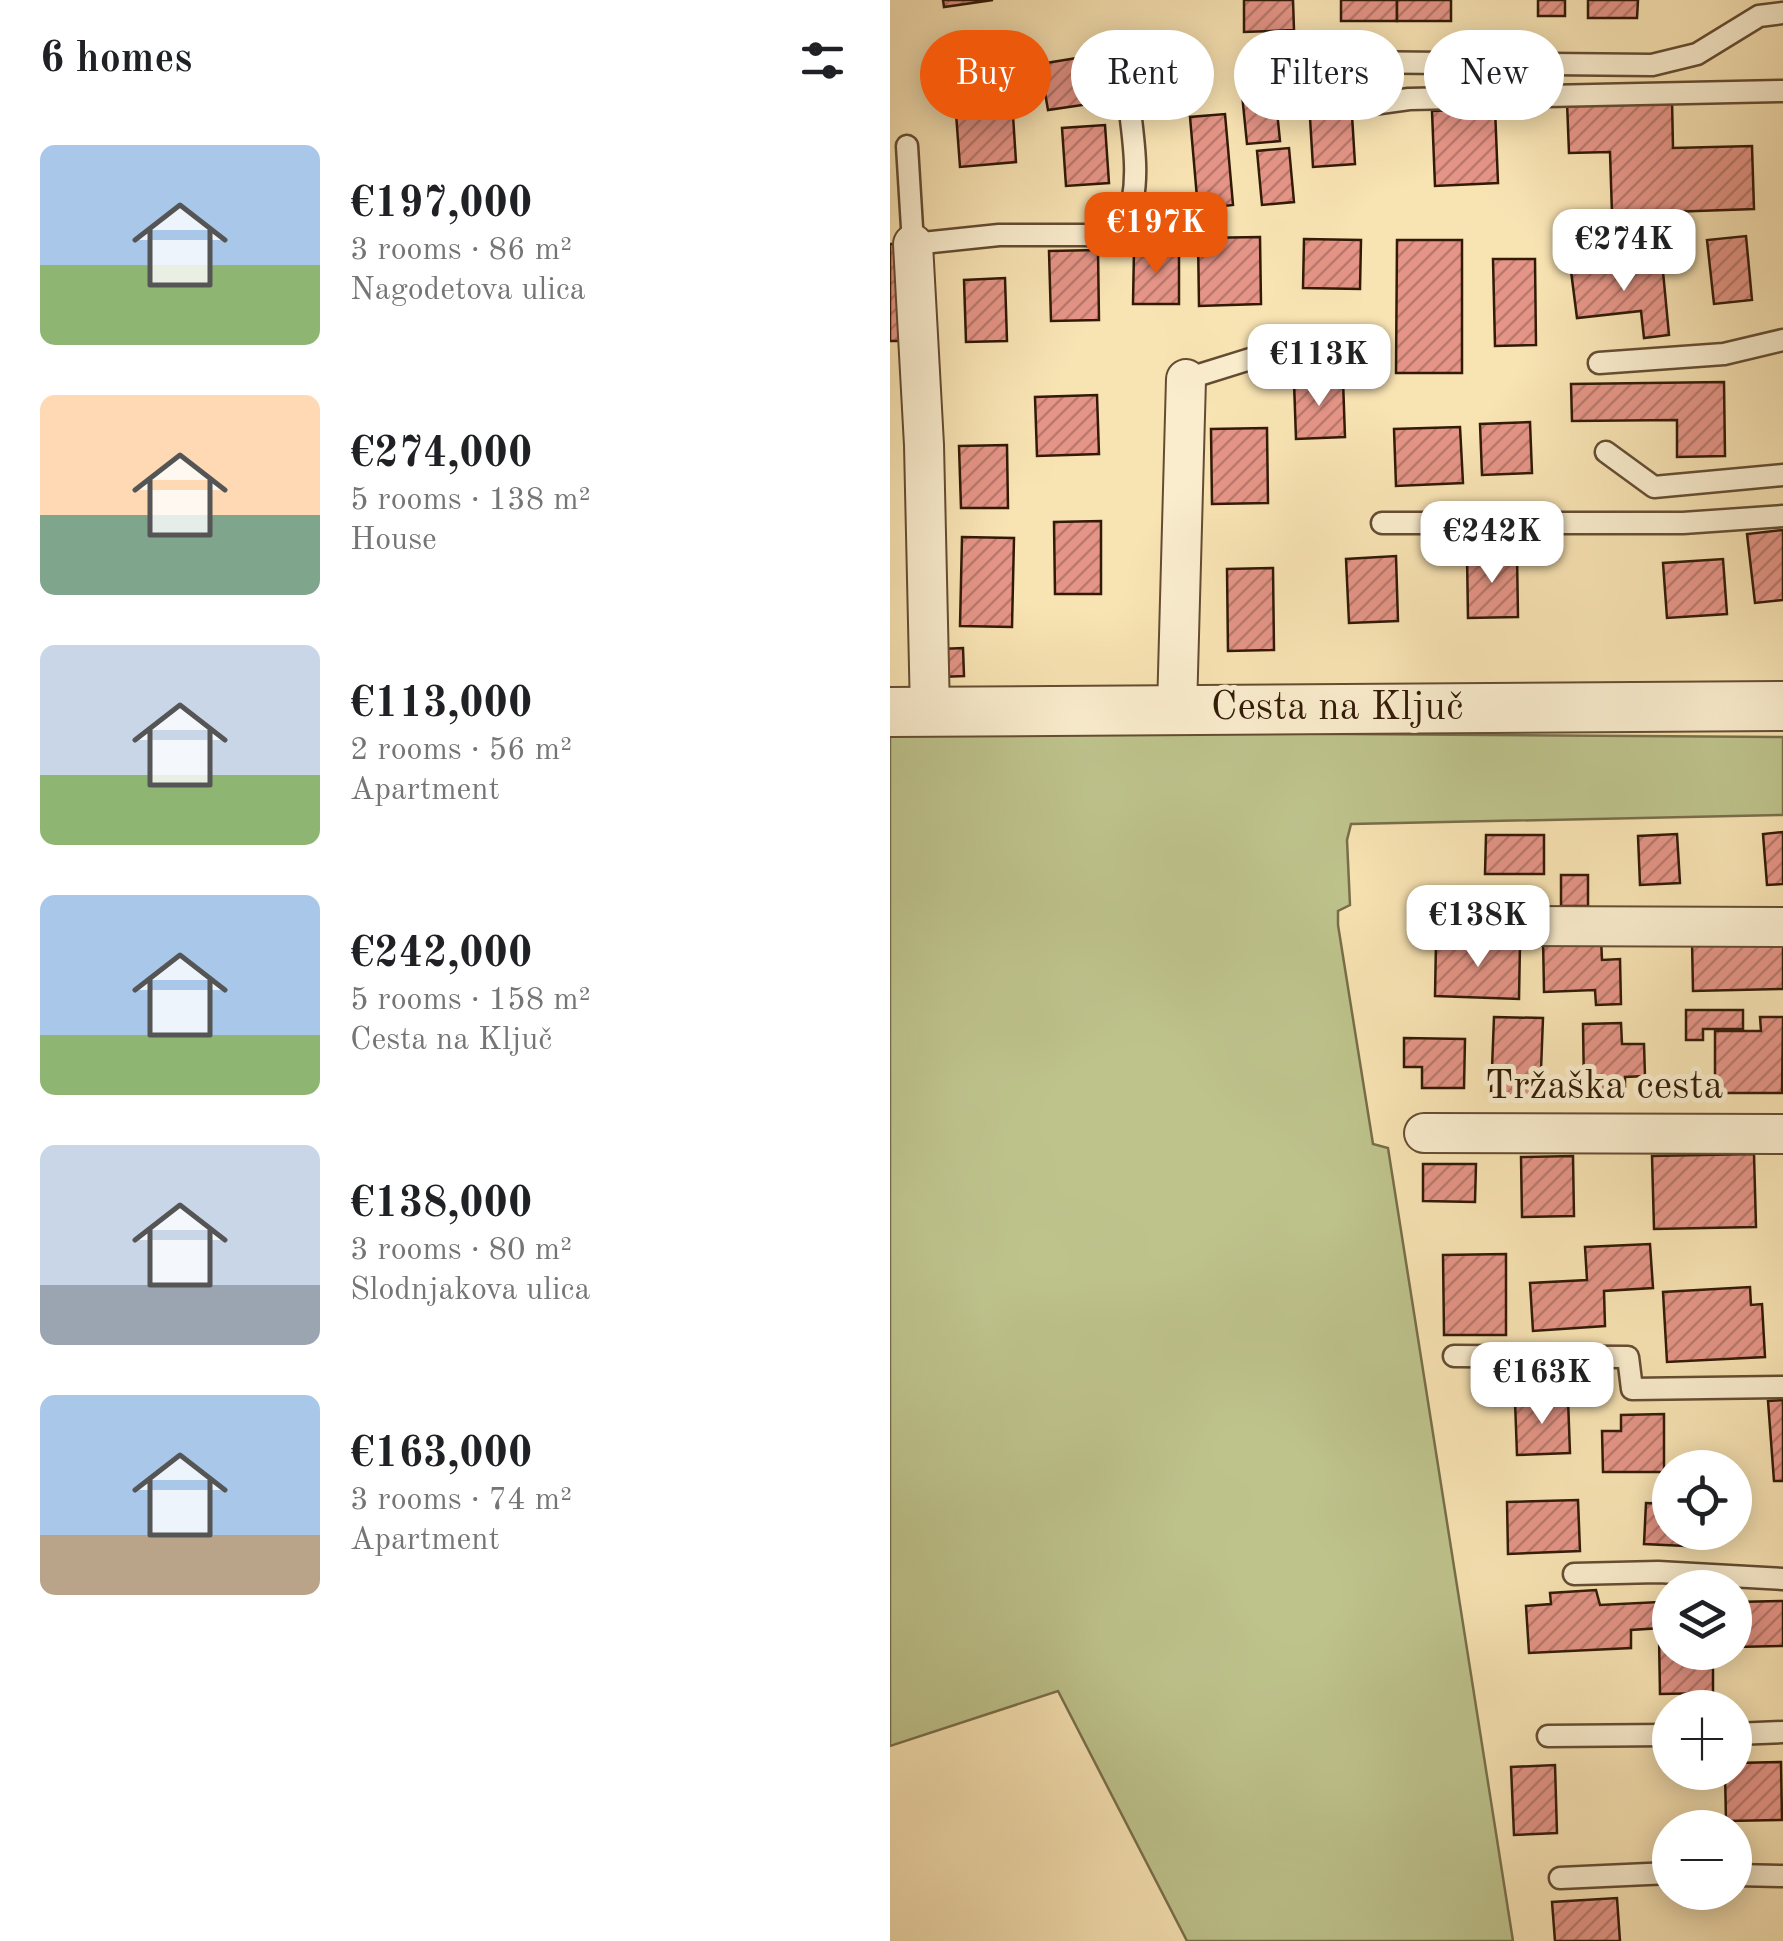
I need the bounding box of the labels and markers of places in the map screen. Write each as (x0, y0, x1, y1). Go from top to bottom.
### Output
pin: €197K (1086, 192, 1226, 277)
pin: €274K (1554, 209, 1694, 294)
pin: €113K (1249, 324, 1389, 409)
pin: €242K (1422, 501, 1562, 586)
pin: €138K (1408, 885, 1548, 970)
pin: €163K (1472, 1342, 1612, 1427)

